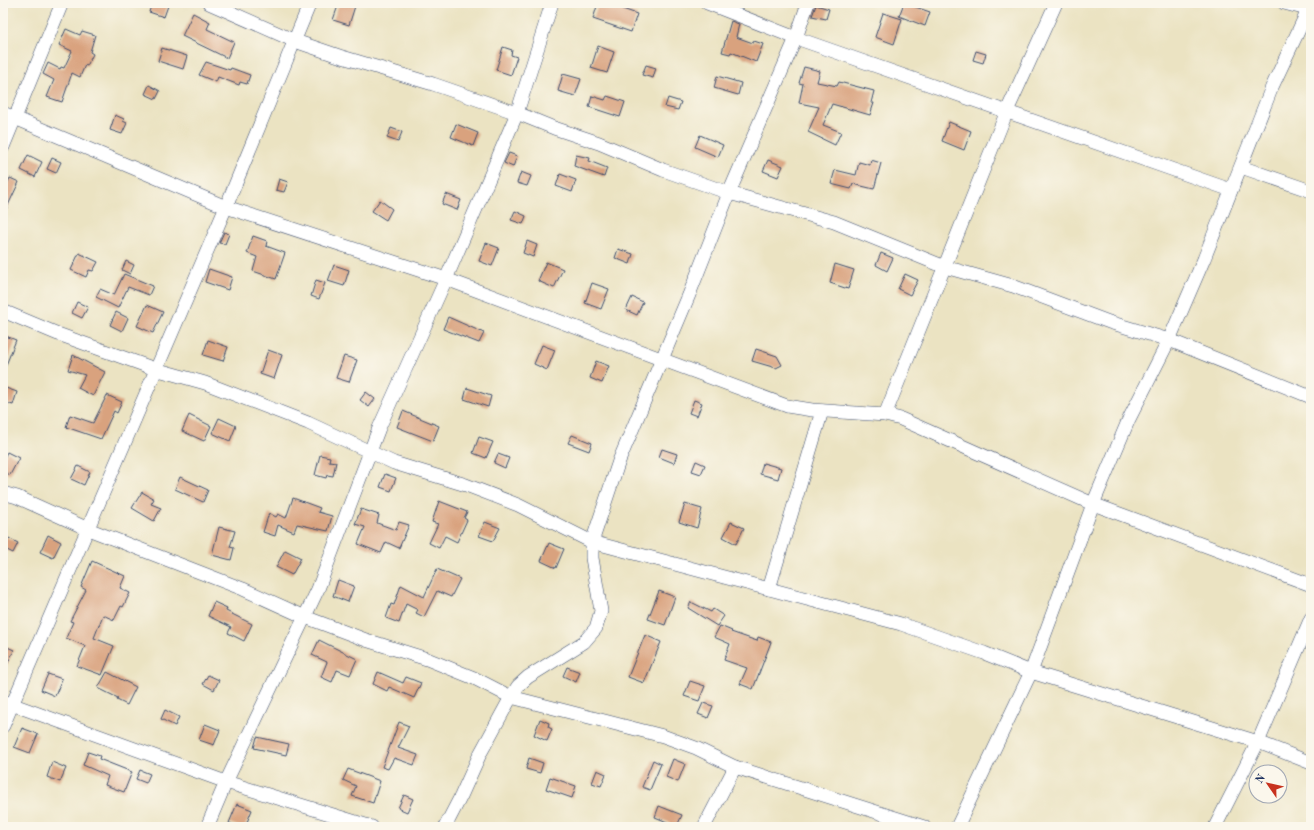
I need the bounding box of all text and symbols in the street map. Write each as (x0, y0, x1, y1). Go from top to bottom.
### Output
north arrow (1248, 764, 1288, 804)
text: N (1254, 772, 1268, 786)

